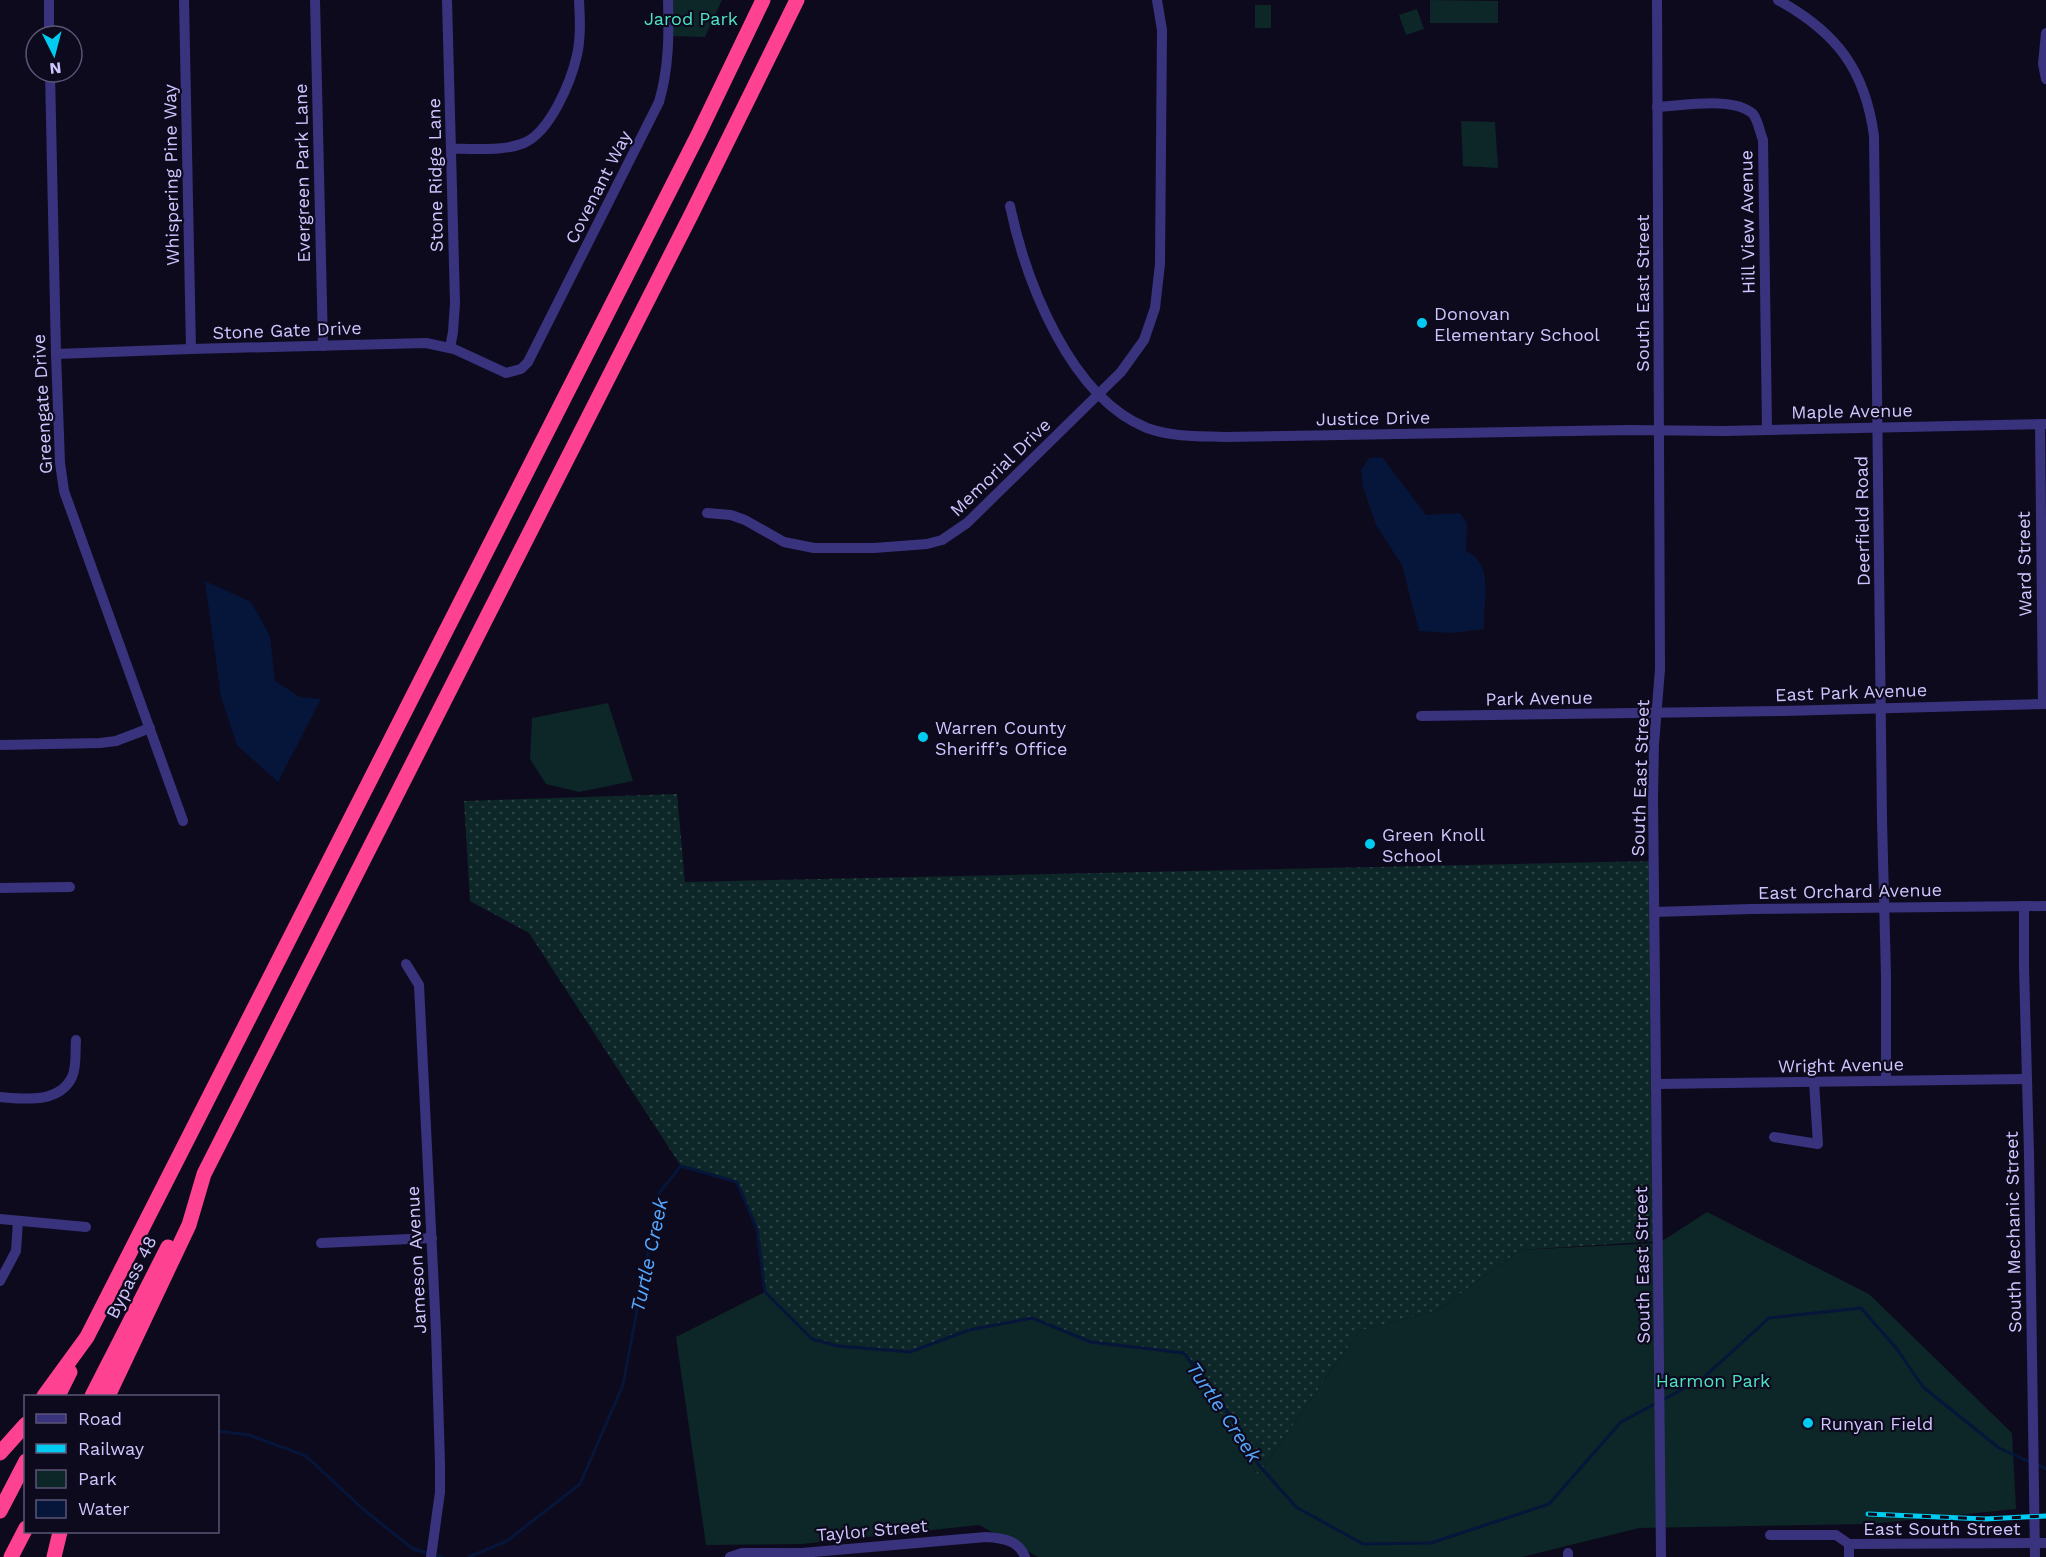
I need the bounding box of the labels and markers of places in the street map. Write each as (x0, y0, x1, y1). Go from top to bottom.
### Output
place label: Donovan Elementary School (1434, 303, 1600, 345)
marker: Donovan Elementary School (1415, 316, 1429, 330)
place label: Warren County Sheriff’s Office (935, 717, 1067, 759)
marker: Warren County Sheriff’s Office (916, 730, 930, 744)
place label: Green Knoll School (1382, 824, 1485, 866)
marker: Green Knoll School (1363, 837, 1377, 851)
place label: Runyan Field (1820, 1413, 1933, 1434)
marker: Runyan Field (1801, 1416, 1815, 1430)

